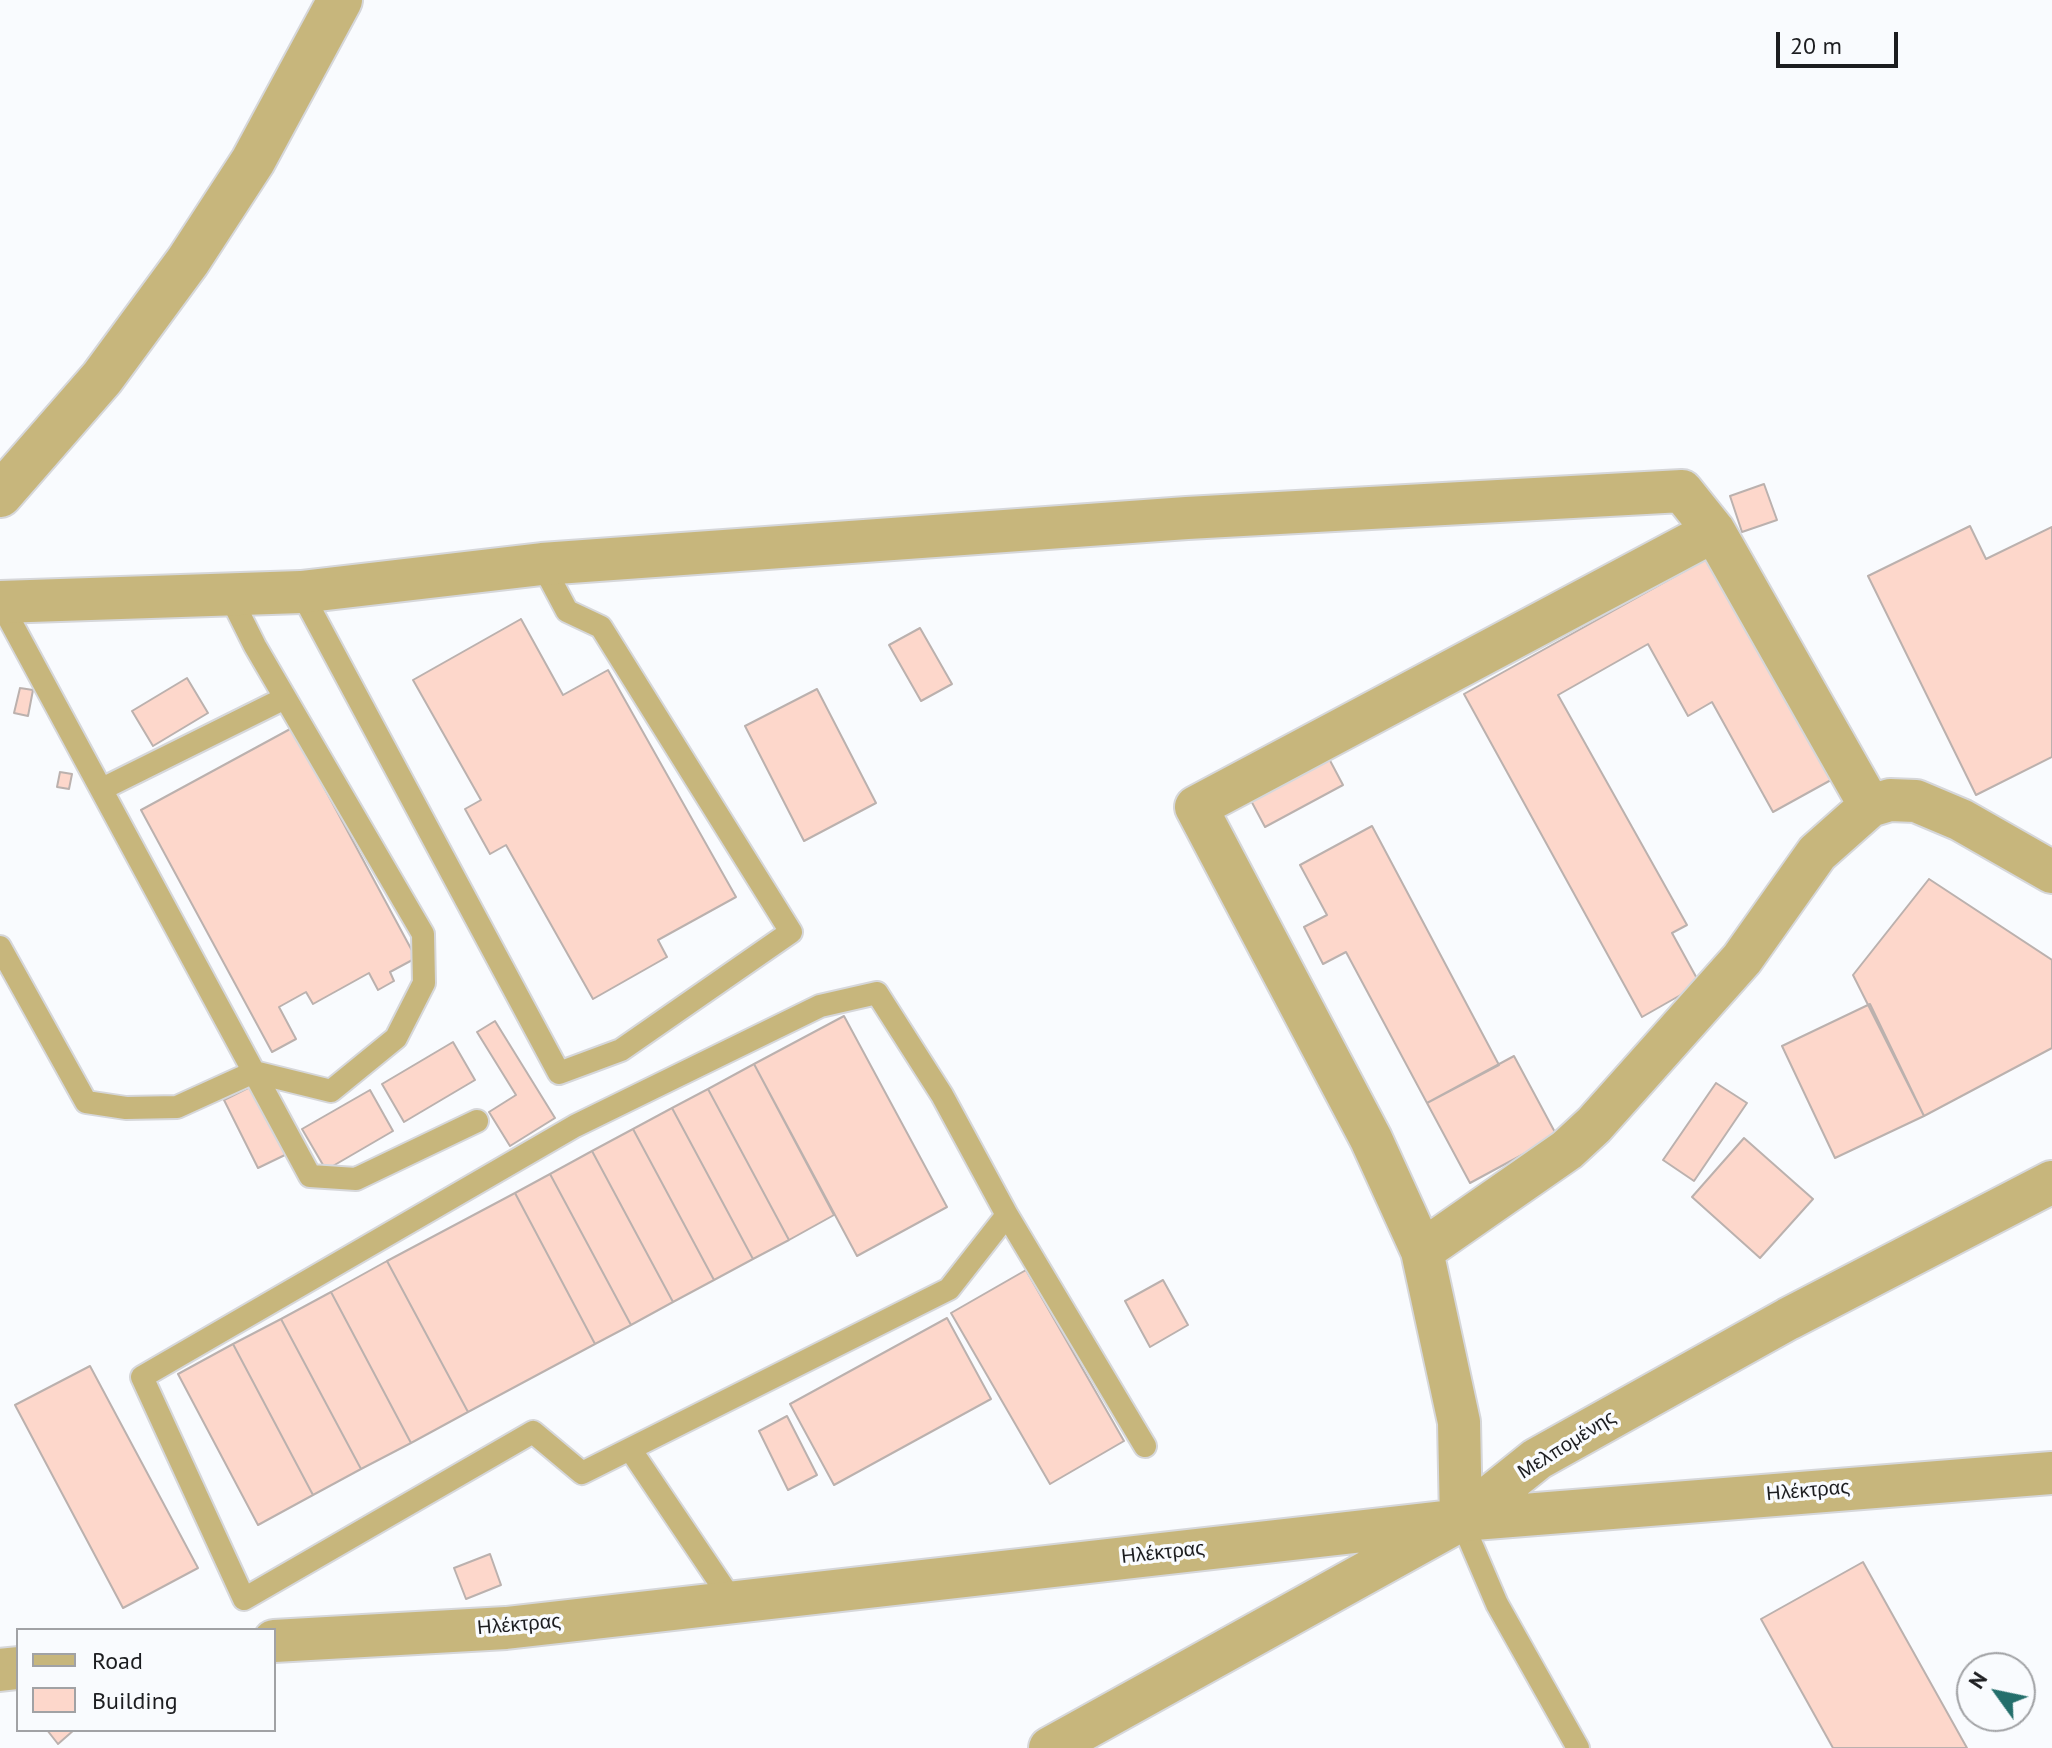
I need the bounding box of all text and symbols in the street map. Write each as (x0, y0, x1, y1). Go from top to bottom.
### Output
scale bar (1780, 16, 1902, 66)
text: 20 m (1790, 30, 1842, 61)
street label: Μελπομένης (1514, 1405, 1620, 1485)
street label: Ηλέκτρας (1765, 1475, 1851, 1507)
street label: Ηλέκτρας (1120, 1537, 1206, 1569)
street label: Ηλέκτρας (476, 1609, 562, 1641)
legend (16, 1628, 276, 1732)
text: Road (92, 1645, 143, 1676)
north arrow (1956, 1652, 2036, 1732)
text: N (1962, 1666, 1993, 1694)
text: Building (92, 1685, 178, 1716)

